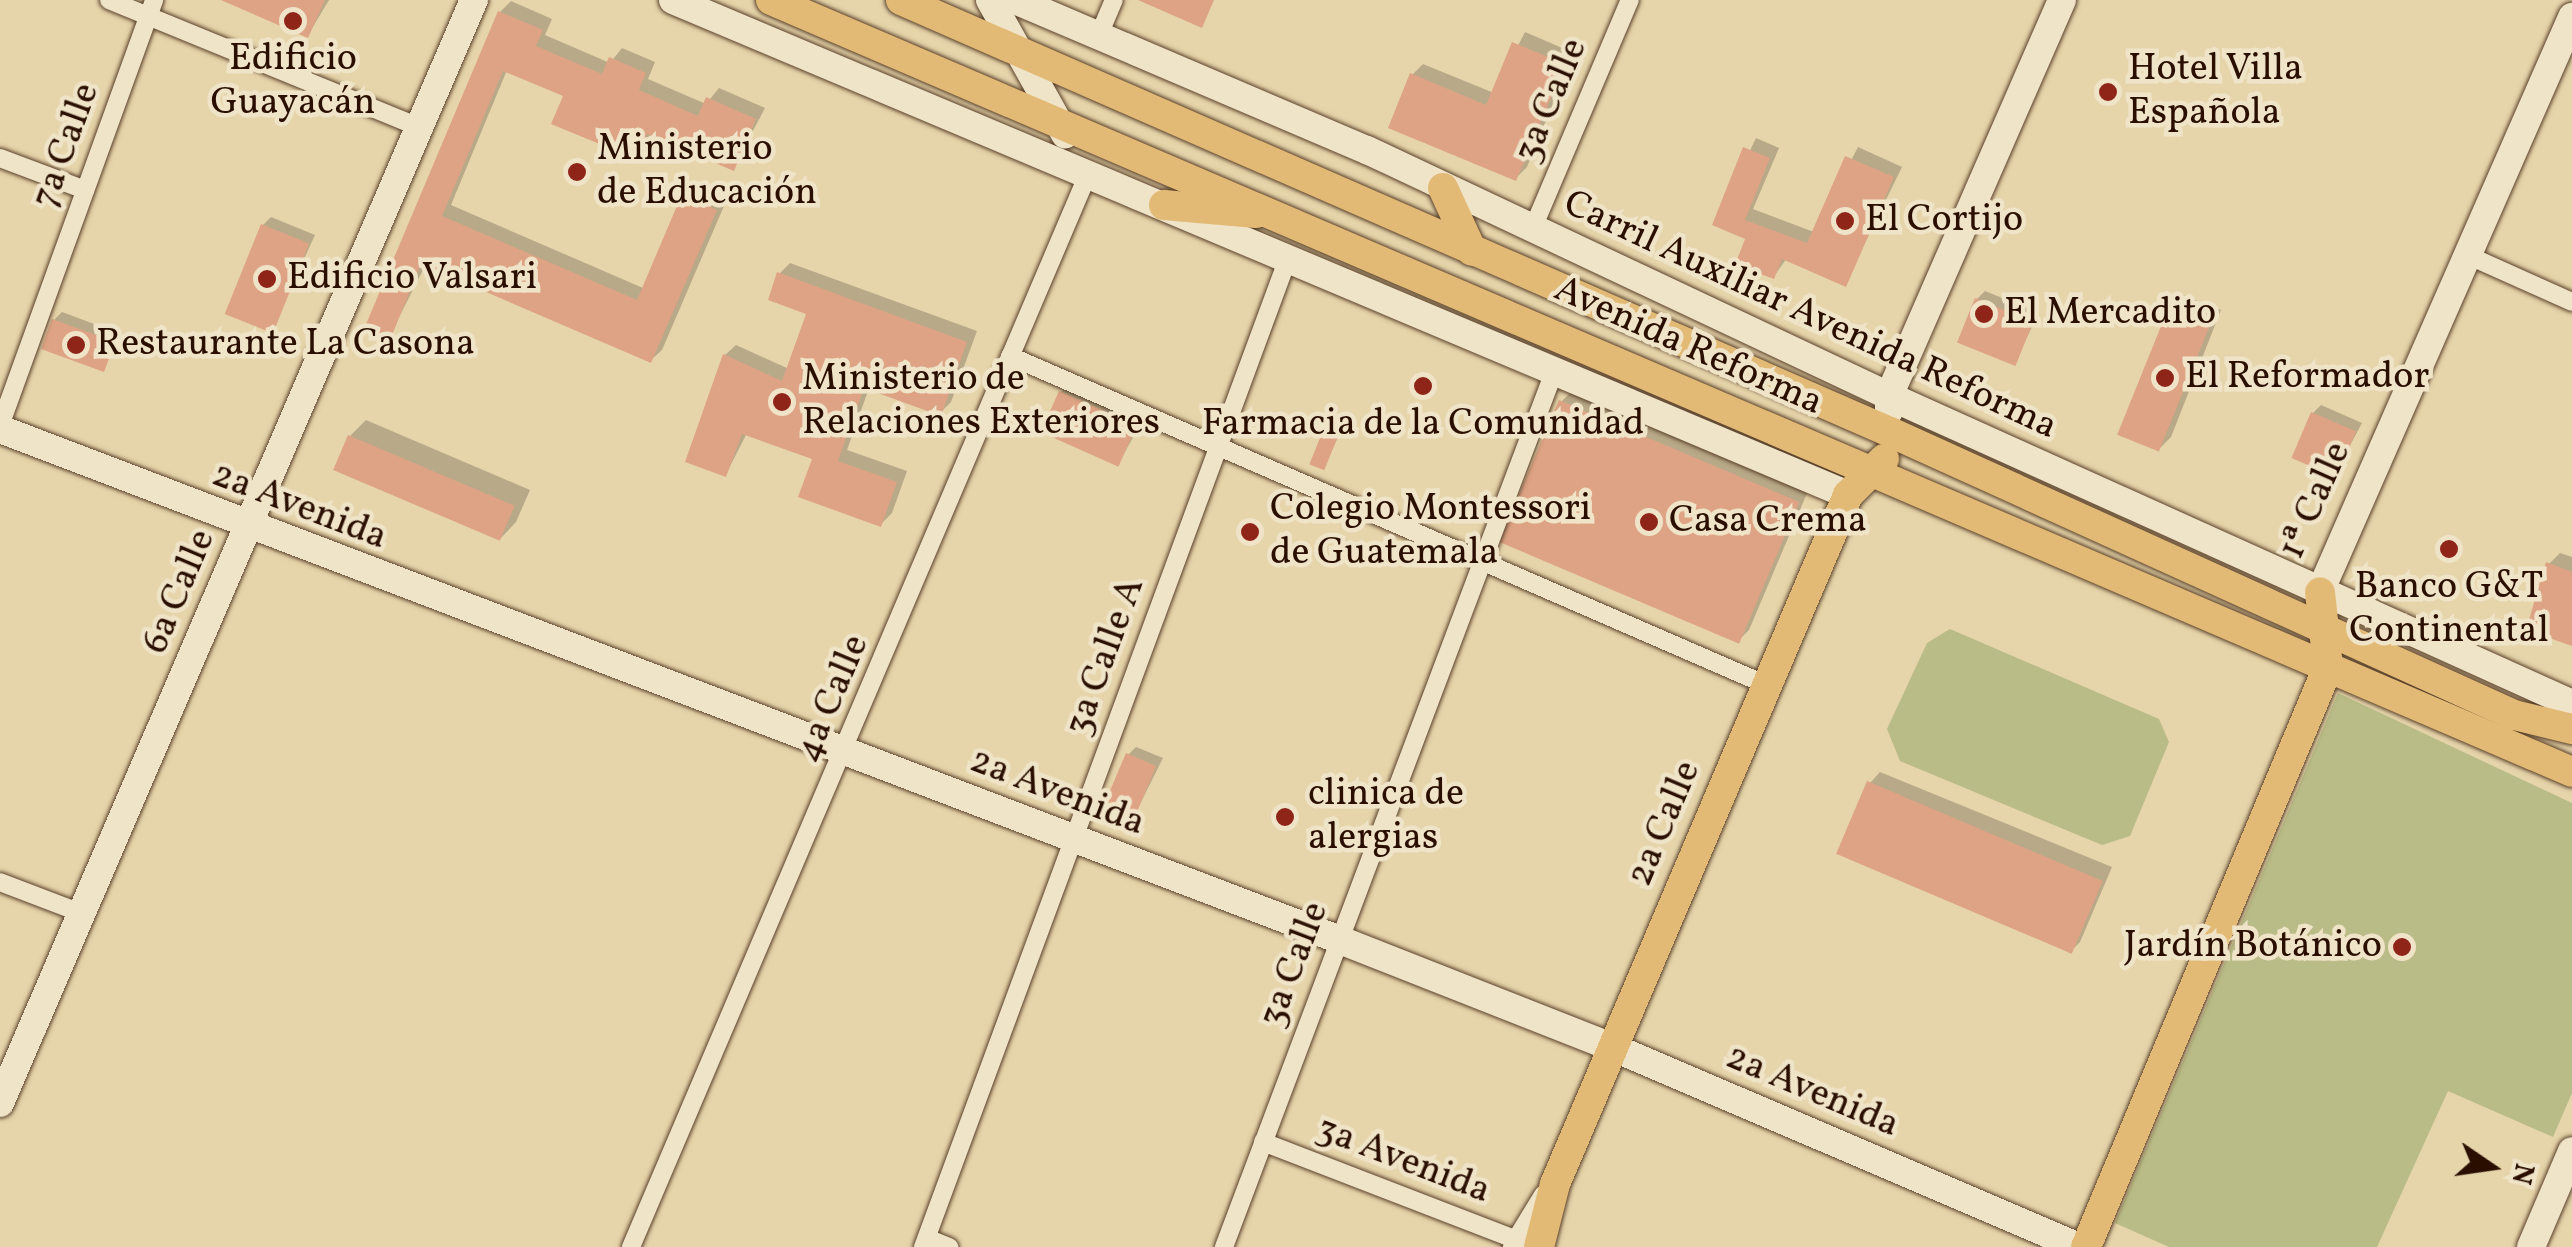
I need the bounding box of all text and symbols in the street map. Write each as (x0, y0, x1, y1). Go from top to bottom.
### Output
marker: Edificio Guayacán (282, 10, 304, 32)
street label: 3a Calle (1506, 32, 1598, 170)
place label: Edificio Guayacán (210, 37, 376, 126)
place label: Hotel Villa Española (2128, 47, 2304, 136)
street label: 7a Calle (23, 77, 111, 215)
marker: Hotel Villa Española (2097, 81, 2119, 103)
place label: Ministerio de Educación (597, 127, 817, 216)
marker: Ministerio de Educación (566, 161, 588, 183)
street label: Carril Auxiliar Avenida Reforma (1556, 181, 2064, 451)
place label: El Cortijo (1865, 198, 2023, 244)
marker: El Cortijo (1834, 210, 1856, 232)
place label: Edificio Valsari (287, 256, 538, 302)
street label: Avenida Reforma (1547, 267, 1829, 427)
marker: Edificio Valsari (256, 268, 278, 290)
place label: El Mercadito (2004, 291, 2216, 337)
marker: El Mercadito (1973, 303, 1995, 325)
place label: Restaurante La Casona (96, 322, 475, 368)
marker: Restaurante La Casona (65, 334, 87, 356)
place label: El Reformador (2185, 355, 2429, 401)
place label: Ministerio de Relaciones Exteriores (802, 357, 1160, 446)
marker: El Reformador (2154, 367, 2176, 389)
marker: Farmacia de la Comunidad (1412, 375, 1434, 397)
marker: Ministerio de Relaciones Exteriores (771, 391, 793, 413)
place label: Farmacia de la Comunidad (1202, 402, 1644, 448)
street label: 1ª Calle (2270, 435, 2362, 567)
street label: 2a Avenida (205, 453, 393, 561)
place label: Colegio Montessori de Guatemala (1270, 487, 1591, 576)
place label: Casa Crema (1669, 499, 1867, 545)
marker: Casa Crema (1638, 511, 1660, 533)
marker: Colegio Montessori de Guatemala (1239, 521, 1261, 543)
street label: 6a Calle (134, 523, 226, 661)
marker: Banco G&T Continental (2438, 538, 2460, 560)
place label: Banco G&T Continental (2349, 565, 2549, 654)
street label: 3a Calle A (1056, 572, 1156, 742)
street label: 4a Calle (786, 629, 880, 769)
street label: 2a Avenida (963, 739, 1151, 847)
street label: 2a Calle (1618, 755, 1712, 893)
place label: clinica de alergias (1308, 772, 1464, 862)
marker: clinica de alergias (1272, 804, 1298, 830)
street label: 3a Calle (1250, 896, 1340, 1034)
place label: Jardín Botánico (2124, 924, 2382, 970)
marker: Jardín Botánico (2391, 936, 2413, 958)
street label: 2a Avenida (1719, 1035, 1905, 1149)
street label: 3a Avenida (1310, 1107, 1496, 1215)
north arrow (2442, 1117, 2542, 1217)
text: N (2500, 1160, 2543, 1188)

